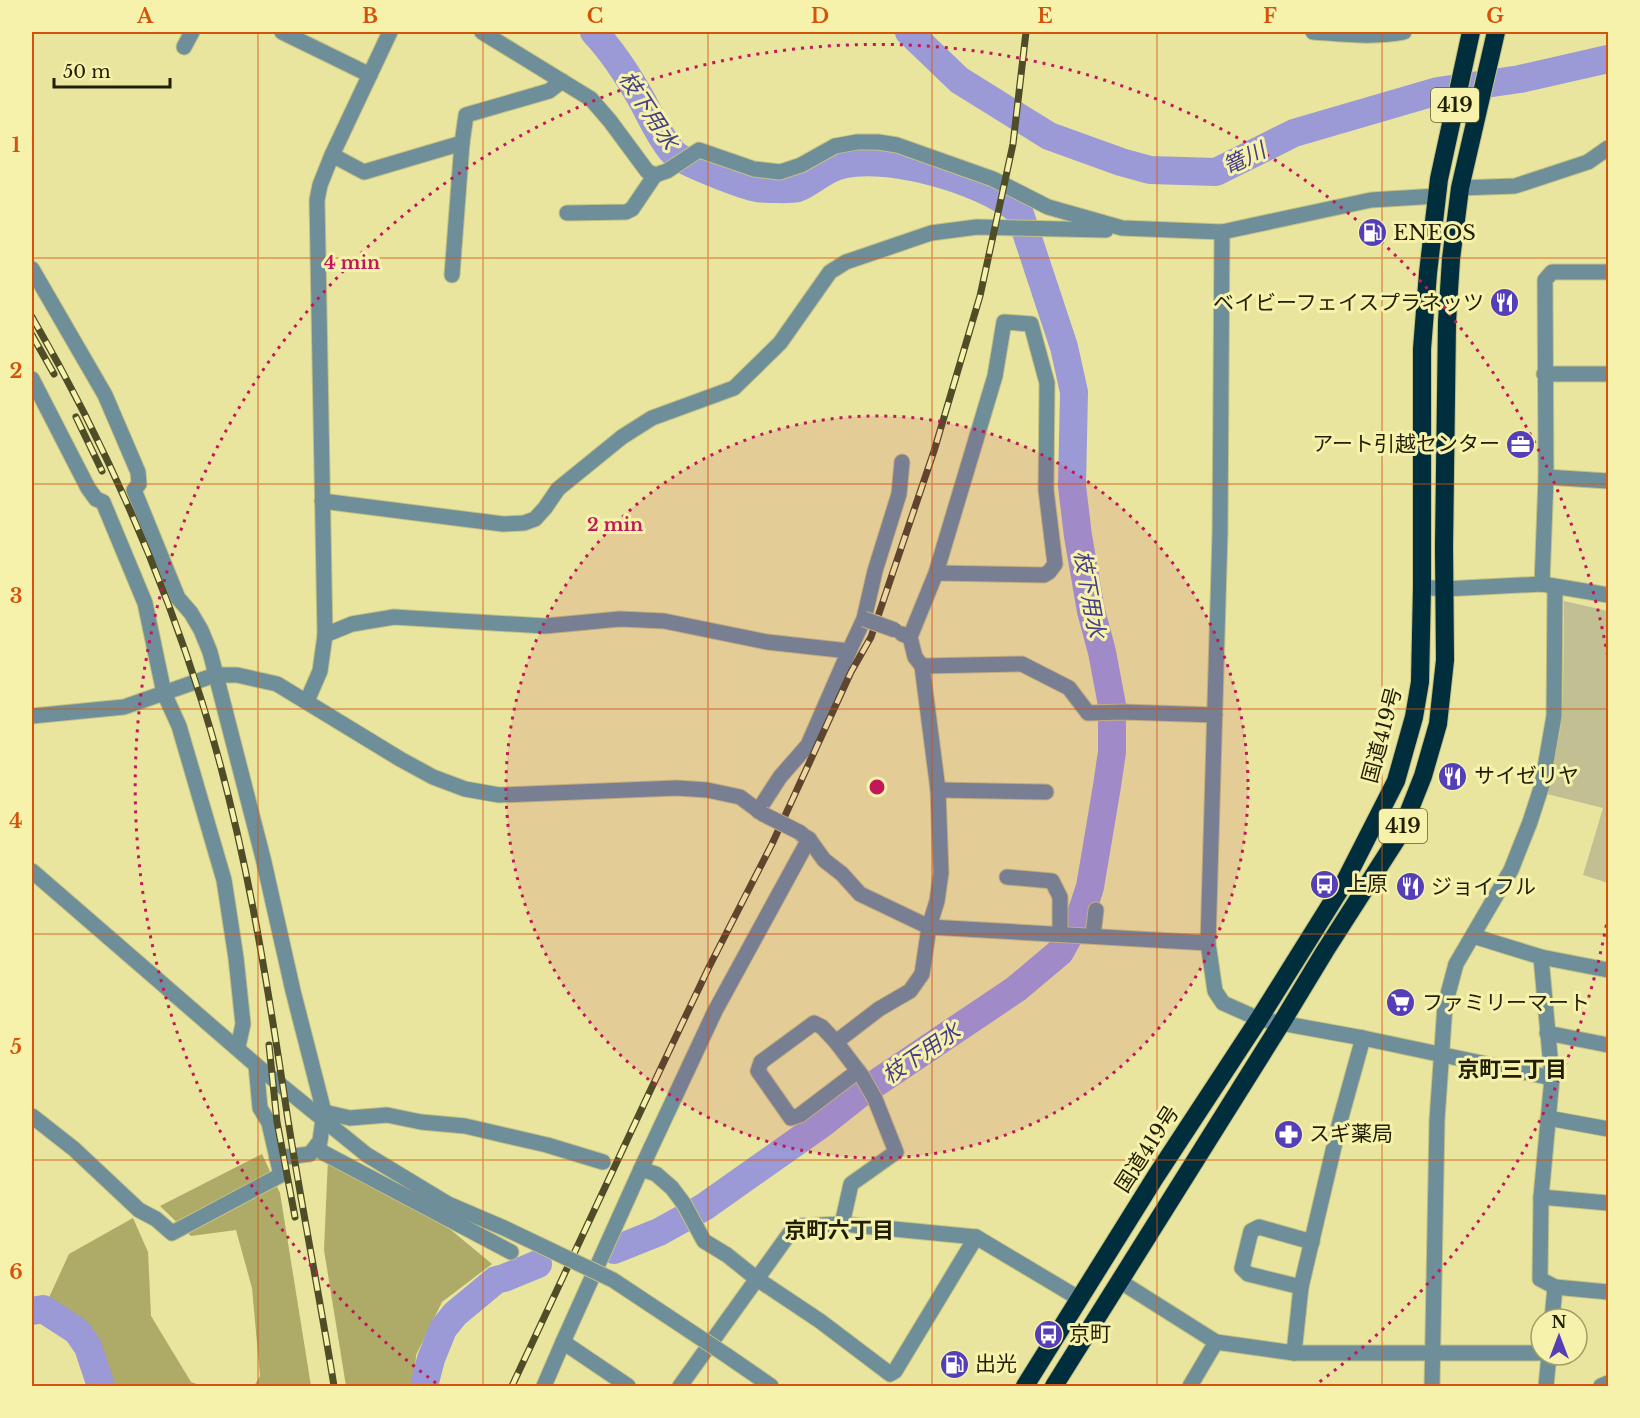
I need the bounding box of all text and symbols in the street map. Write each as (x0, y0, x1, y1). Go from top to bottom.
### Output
text: A (136, 4, 154, 28)
text: B (362, 4, 378, 28)
text: C (587, 4, 603, 28)
text: D (811, 4, 829, 28)
text: E (1037, 4, 1053, 28)
text: F (1263, 4, 1277, 28)
text: G (1486, 4, 1504, 28)
scale bar (54, 51, 170, 89)
text: 50 m (63, 61, 111, 83)
water label: 枝下用水 (613, 66, 685, 156)
road number: 419 (1431, 88, 1479, 122)
text: 1 (12, 133, 21, 157)
water label: 篭川 (1219, 136, 1272, 180)
fuel station icon: ENEOS (1356, 217, 1388, 249)
place label: ENEOS (1393, 220, 1476, 246)
text: 4 min (324, 252, 380, 274)
restaurant icon: ベイビーフェイスプラネッツ (1489, 287, 1521, 319)
place label: ベイビーフェイスプラネッツ (1213, 290, 1484, 316)
text: 2 (9, 359, 23, 383)
office icon: アート引越センター (1505, 428, 1537, 460)
place label: アート引越センター (1312, 431, 1500, 457)
text: 2 min (587, 514, 643, 536)
water label: 枝下用水 (1069, 548, 1111, 642)
text: 3 (10, 584, 22, 608)
street label: 国道419号 (1357, 684, 1407, 786)
restaurant icon: サイゼリヤ (1437, 760, 1469, 792)
place label: サイゼリヤ (1474, 763, 1579, 789)
centre of rings (867, 777, 887, 797)
text: 4 (9, 809, 23, 833)
road number: 419 (1379, 809, 1427, 843)
bus stop icon: 上原 (1309, 868, 1341, 900)
place label: 上原 (1346, 871, 1388, 897)
restaurant icon: ジョイフル (1394, 871, 1426, 903)
place label: ジョイフル (1431, 874, 1536, 900)
supermarket icon: ファミリーマート (1385, 987, 1417, 1019)
place label: ファミリーマート (1422, 990, 1590, 1016)
water label: 枝下用水 (877, 1017, 967, 1089)
text: 5 (10, 1035, 22, 1059)
district label: 京町三丁目 (1457, 1056, 1567, 1083)
street label: 国道419号 (1109, 1101, 1185, 1197)
pharmacy icon: スギ薬局 (1272, 1118, 1304, 1150)
place label: スギ薬局 (1309, 1121, 1393, 1147)
district label: 京町六丁目 (784, 1217, 894, 1244)
text: 6 (9, 1260, 23, 1284)
north arrow (1529, 1307, 1589, 1367)
text: N (1551, 1312, 1567, 1332)
bus stop icon: 京町 (1032, 1318, 1064, 1350)
place label: 京町 (1069, 1321, 1111, 1347)
fuel station icon: 出光 (938, 1348, 970, 1380)
place label: 出光 (975, 1351, 1017, 1377)

